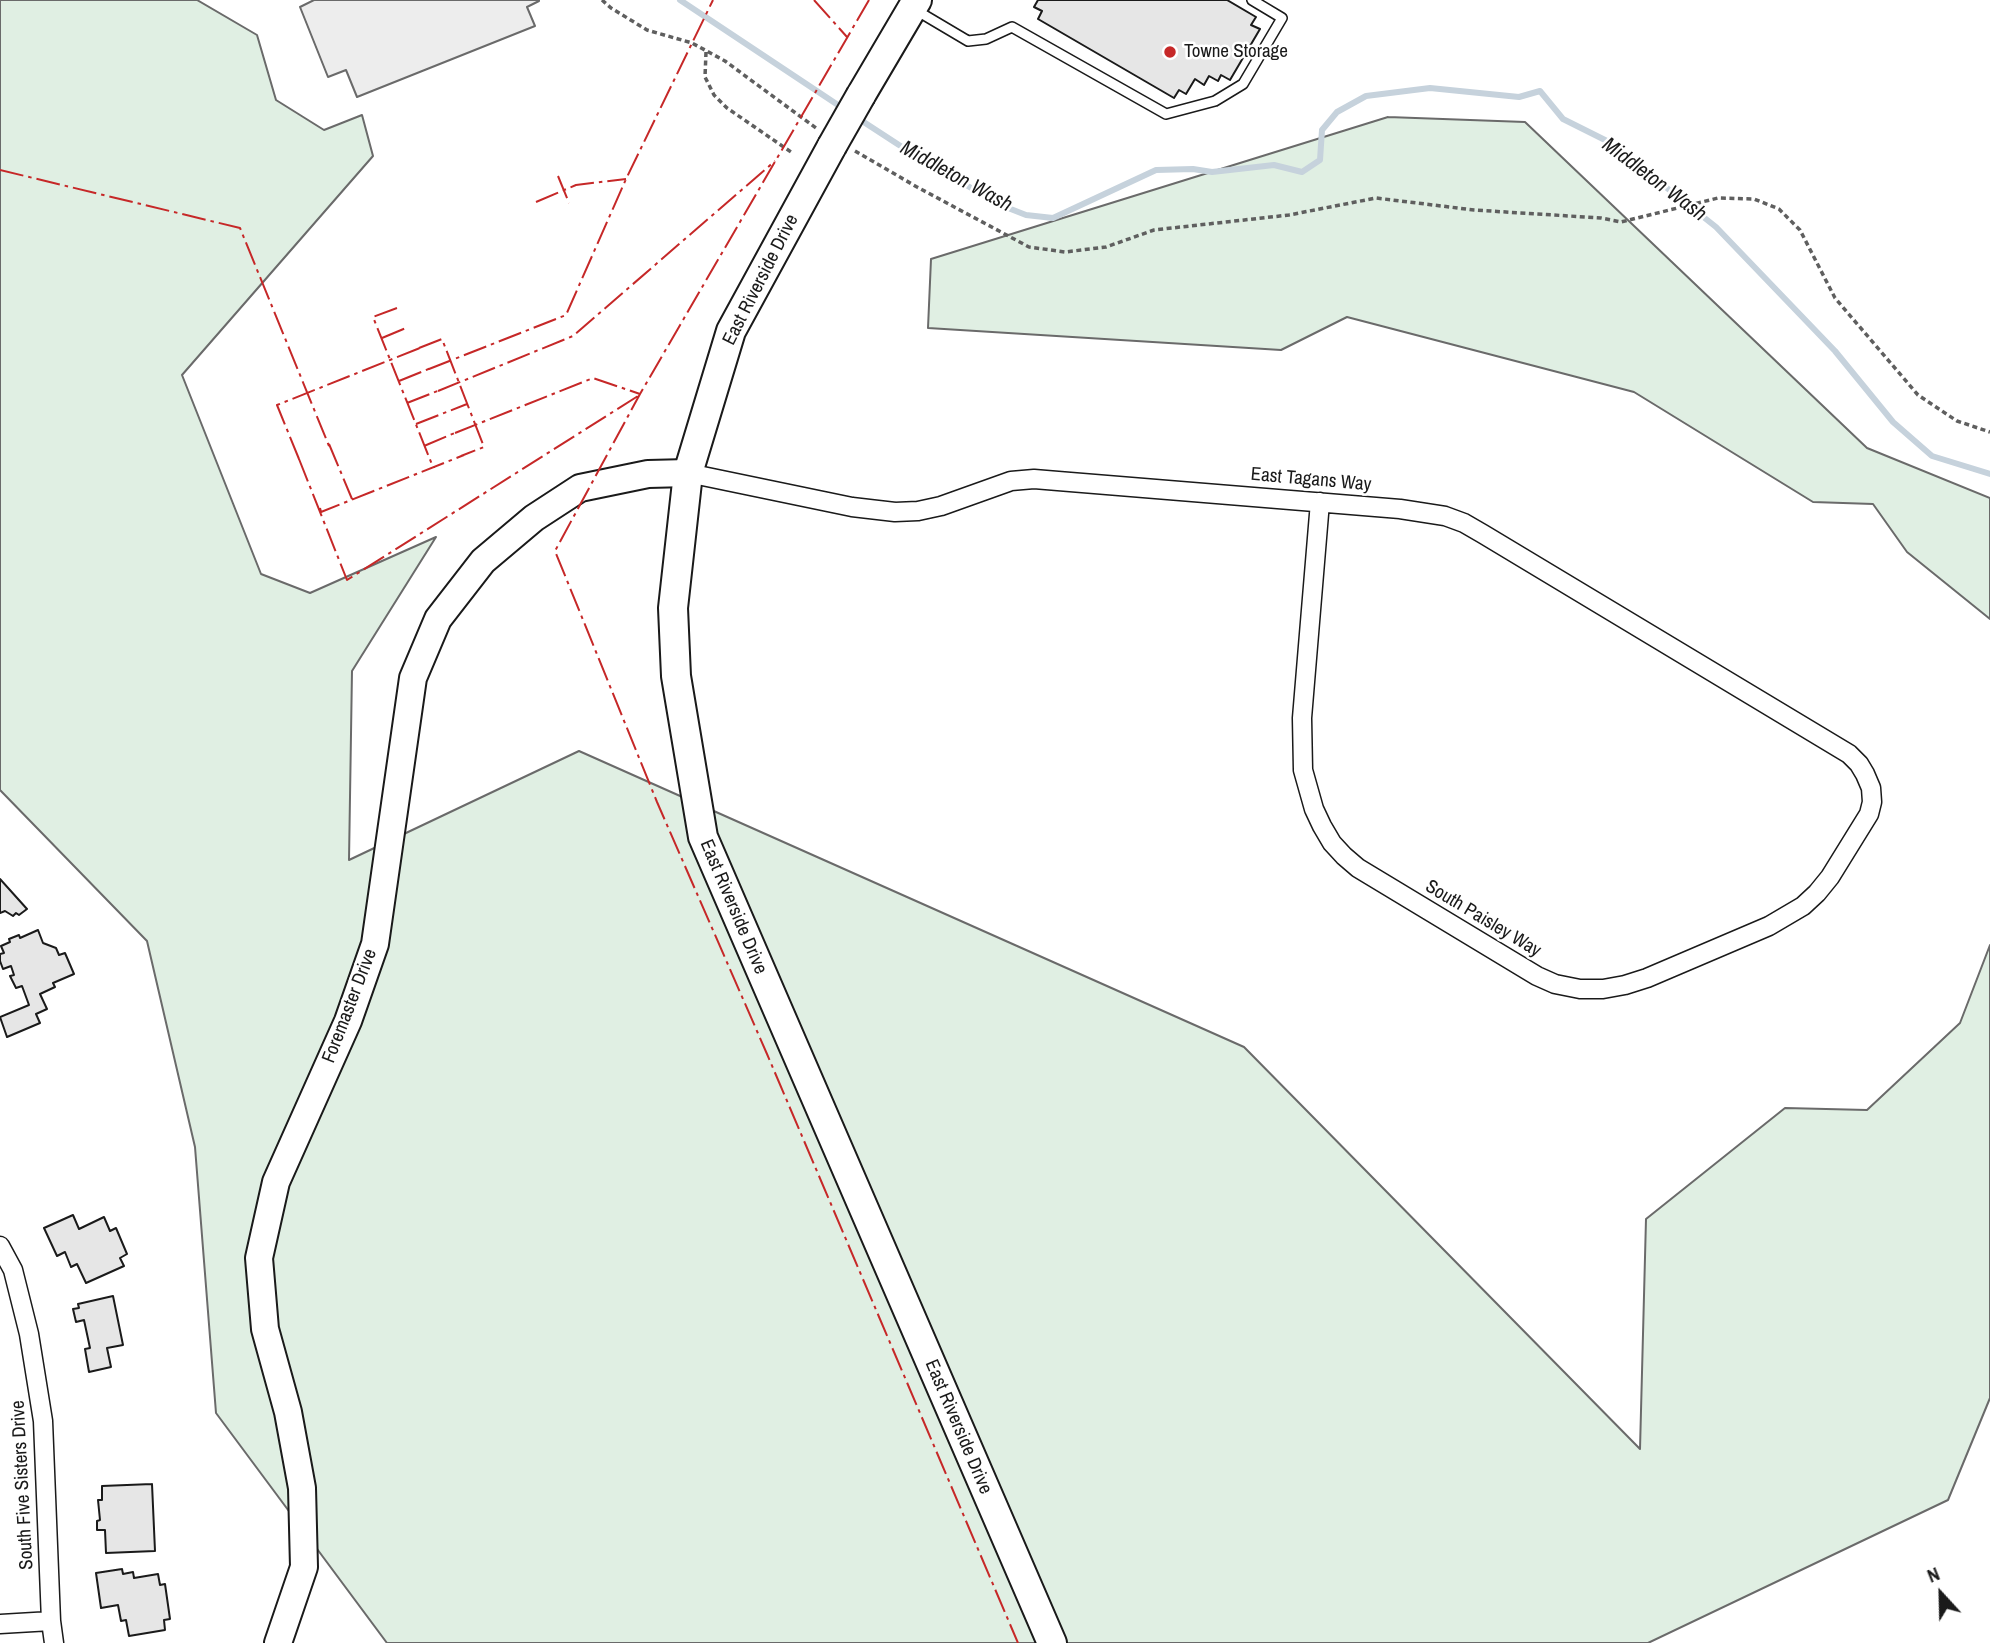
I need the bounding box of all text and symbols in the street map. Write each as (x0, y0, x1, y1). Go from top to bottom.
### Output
place label: Towne Storage (1184, 41, 1288, 63)
marker: Towne Storage (1162, 44, 1178, 60)
water label: Middleton Wash (1597, 133, 1711, 227)
water label: Middleton Wash (896, 136, 1016, 218)
street label: East Riverside Drive (718, 211, 804, 349)
street label: East Tagans Way (1250, 463, 1372, 497)
street label: East Riverside Drive (694, 836, 772, 978)
street label: South Paisley Way (1421, 875, 1545, 963)
street label: Foremaster Drive (318, 946, 382, 1066)
street label: East Riverside Drive (919, 1356, 997, 1498)
street label: South Five Sisters Drive (7, 1400, 39, 1570)
north arrow (1906, 1559, 1976, 1629)
text: N (1923, 1560, 1943, 1589)

